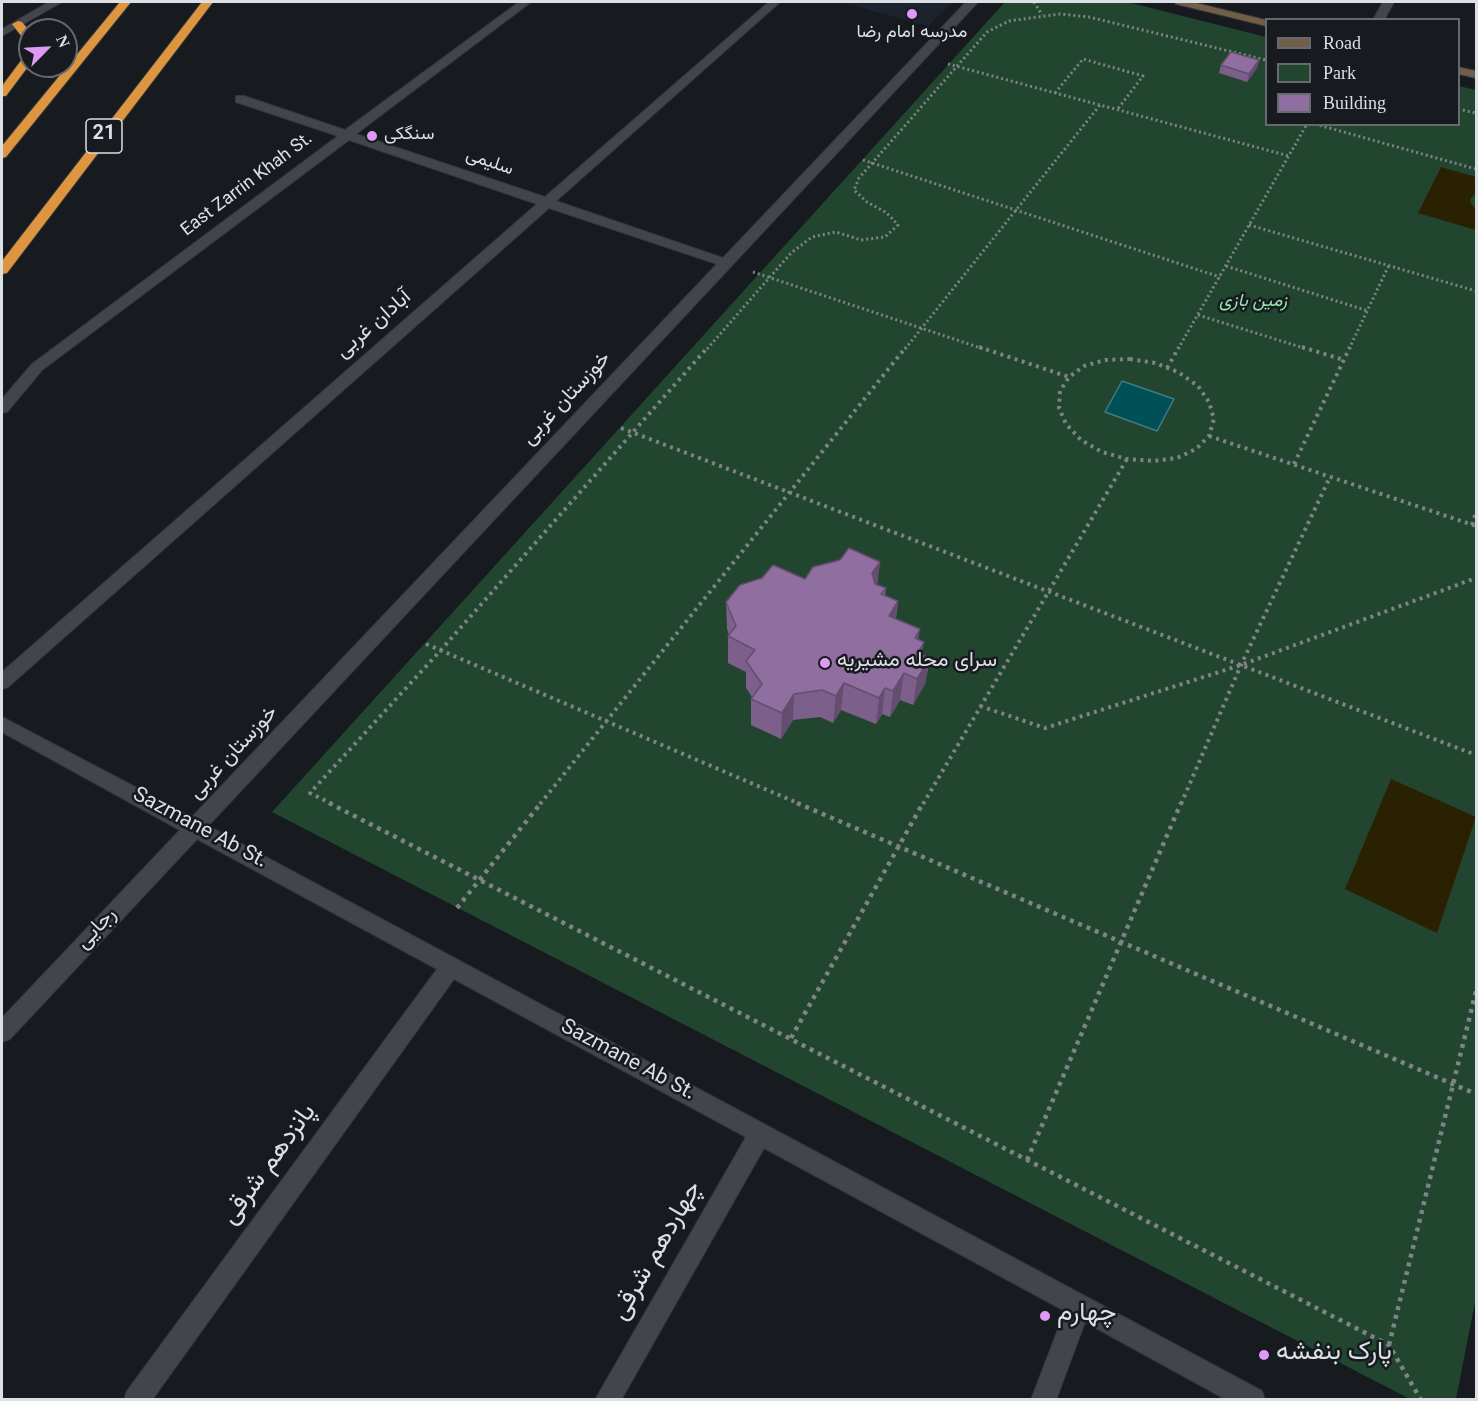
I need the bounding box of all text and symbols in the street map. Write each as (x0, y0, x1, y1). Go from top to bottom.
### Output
marker: مدرسه امام رضا (905, 7, 919, 21)
north arrow (18, 18, 78, 78)
legend (1265, 18, 1460, 126)
place label: مدرسه امام رضا (857, 23, 967, 45)
text: N (53, 33, 73, 50)
text: Road (1323, 33, 1361, 53)
text: Park (1323, 63, 1356, 83)
text: Building (1323, 93, 1386, 113)
road number: 21 (86, 119, 122, 153)
place label: سنگکی (384, 125, 434, 147)
street label: East Zarrin Khah St. (178, 129, 318, 243)
marker: سنگکی (365, 129, 379, 143)
street label: سلیمی (462, 146, 516, 182)
street label: آبادان غربی (332, 286, 418, 366)
park label: زمین بازی (1219, 292, 1287, 314)
street label: خوزستان غربی (518, 348, 618, 452)
place label: سرای محله مشیریه (837, 650, 997, 676)
marker: سرای محله مشیریه (818, 656, 832, 670)
street label: خوزستان غربی (185, 702, 285, 806)
street label: Sazmane Ab St. (127, 784, 271, 876)
street label: رجایی (72, 904, 124, 956)
street label: Sazmane Ab St. (555, 1016, 699, 1108)
street label: پانزدهم شرقی (217, 1099, 325, 1233)
street label: چهاردهم شرقی (607, 1177, 711, 1327)
place label: چهارم (1057, 1300, 1117, 1332)
marker: چهارم (1038, 1309, 1052, 1323)
place label: پارک بنفشه (1276, 1339, 1392, 1371)
marker: پارک بنفشه (1257, 1348, 1271, 1362)

